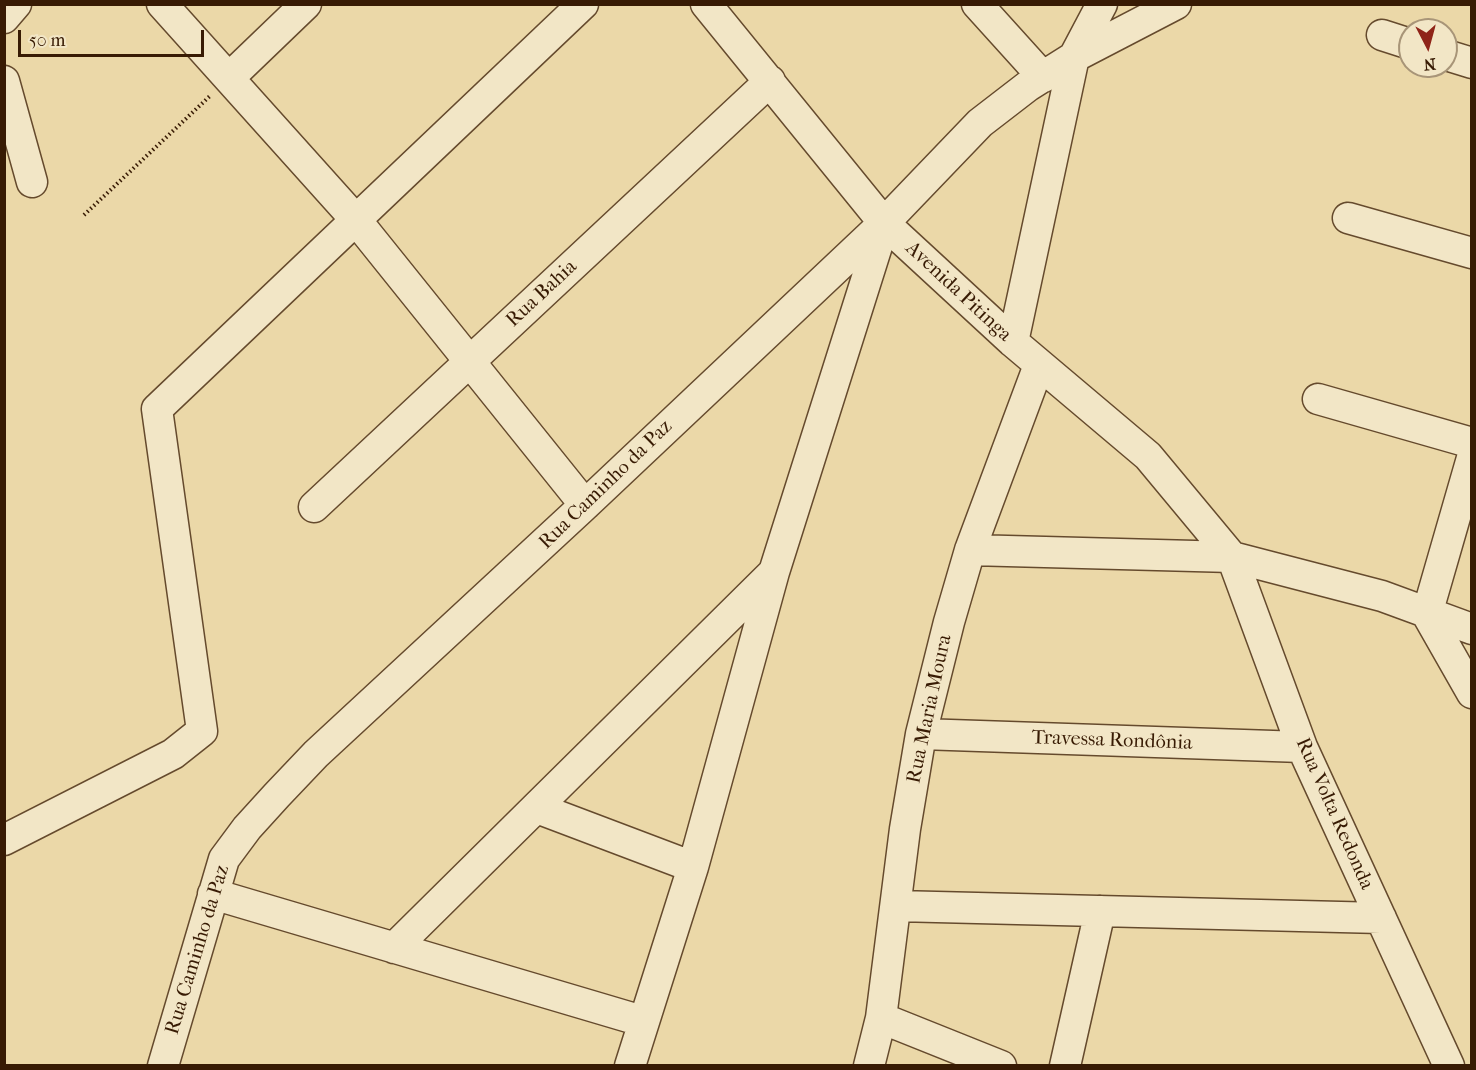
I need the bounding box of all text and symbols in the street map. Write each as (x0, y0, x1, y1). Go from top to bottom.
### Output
scale bar (21, 18, 207, 56)
north arrow (1398, 18, 1458, 78)
text: 50 m (29, 30, 65, 51)
text: N (1423, 54, 1437, 74)
street label: Avenida Pitinga (900, 237, 1016, 347)
street label: Rua Bahia (502, 255, 582, 333)
street label: Rua Caminho da Paz (534, 415, 678, 555)
street label: Rua Maria Moura (903, 632, 957, 786)
street label: Travessa Rondônia (1031, 726, 1193, 756)
street label: Rua Volta Redonda (1290, 734, 1378, 894)
street label: Rua Caminho da Paz (161, 862, 235, 1038)

